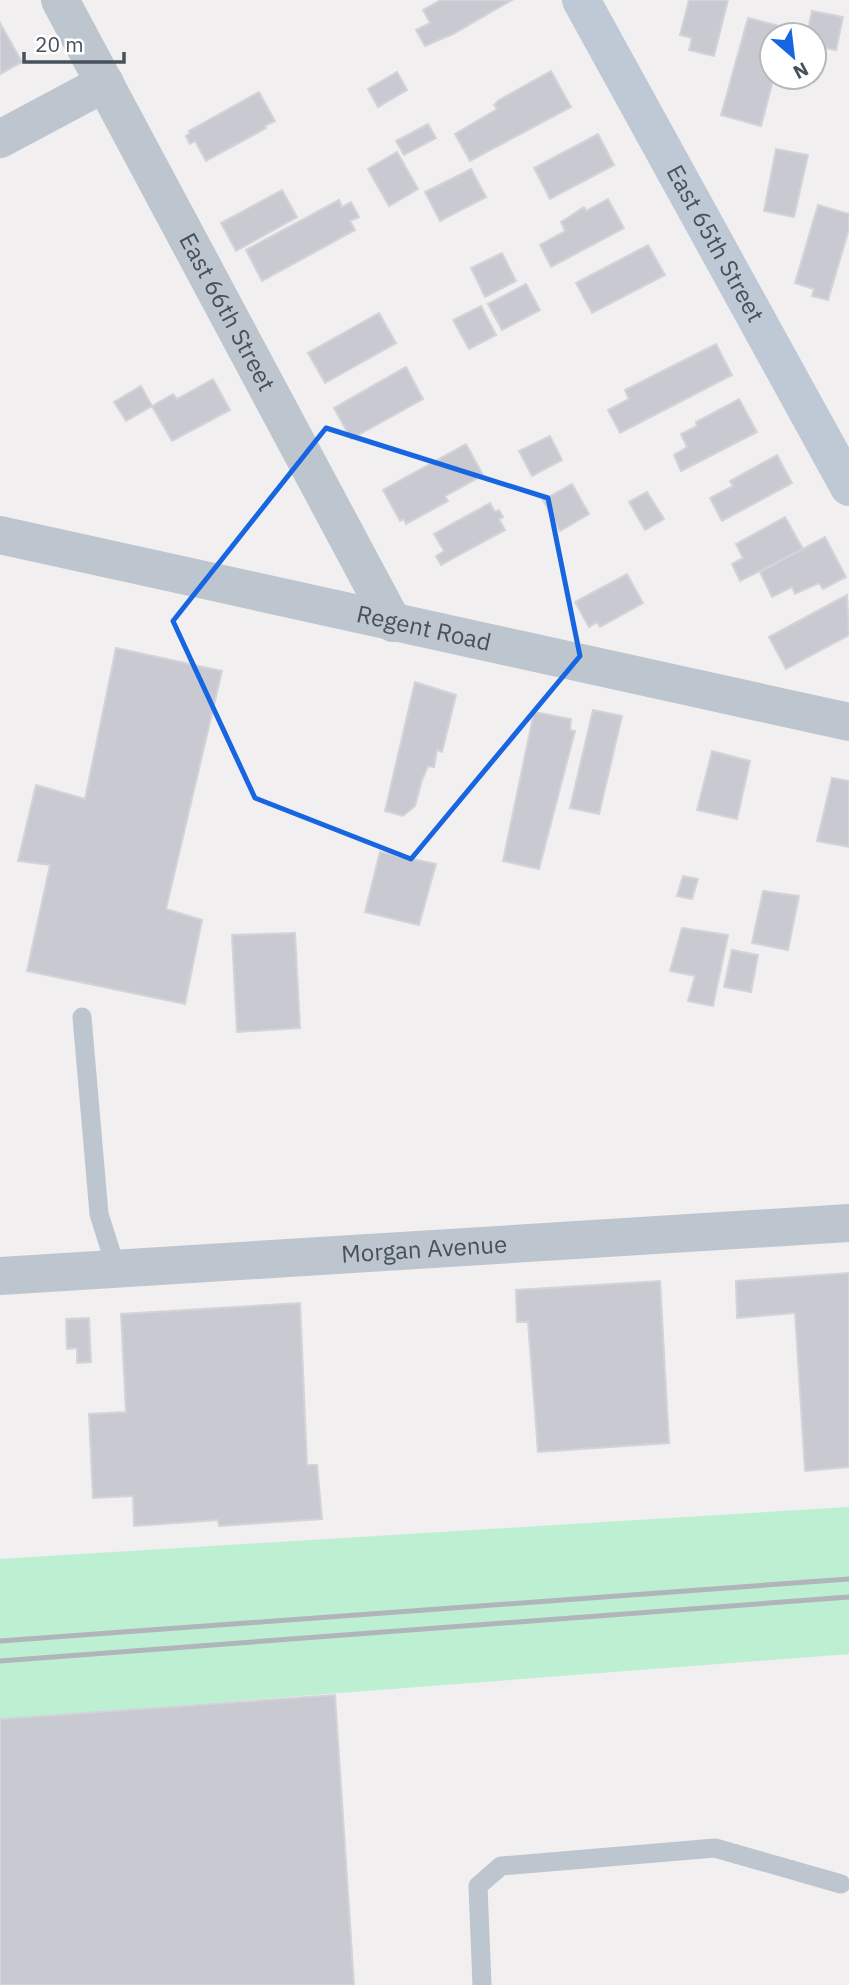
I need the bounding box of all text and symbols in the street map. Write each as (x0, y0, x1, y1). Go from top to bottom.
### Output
scale bar (24, 21, 124, 65)
north arrow (758, 21, 828, 91)
text: 20 m (35, 30, 84, 58)
text: N (789, 57, 813, 85)
street label: East 65th Street (660, 159, 772, 327)
street label: East 66th Street (172, 227, 283, 396)
street label: Regent Road (354, 597, 494, 658)
street label: Morgan Avenue (340, 1227, 508, 1270)

